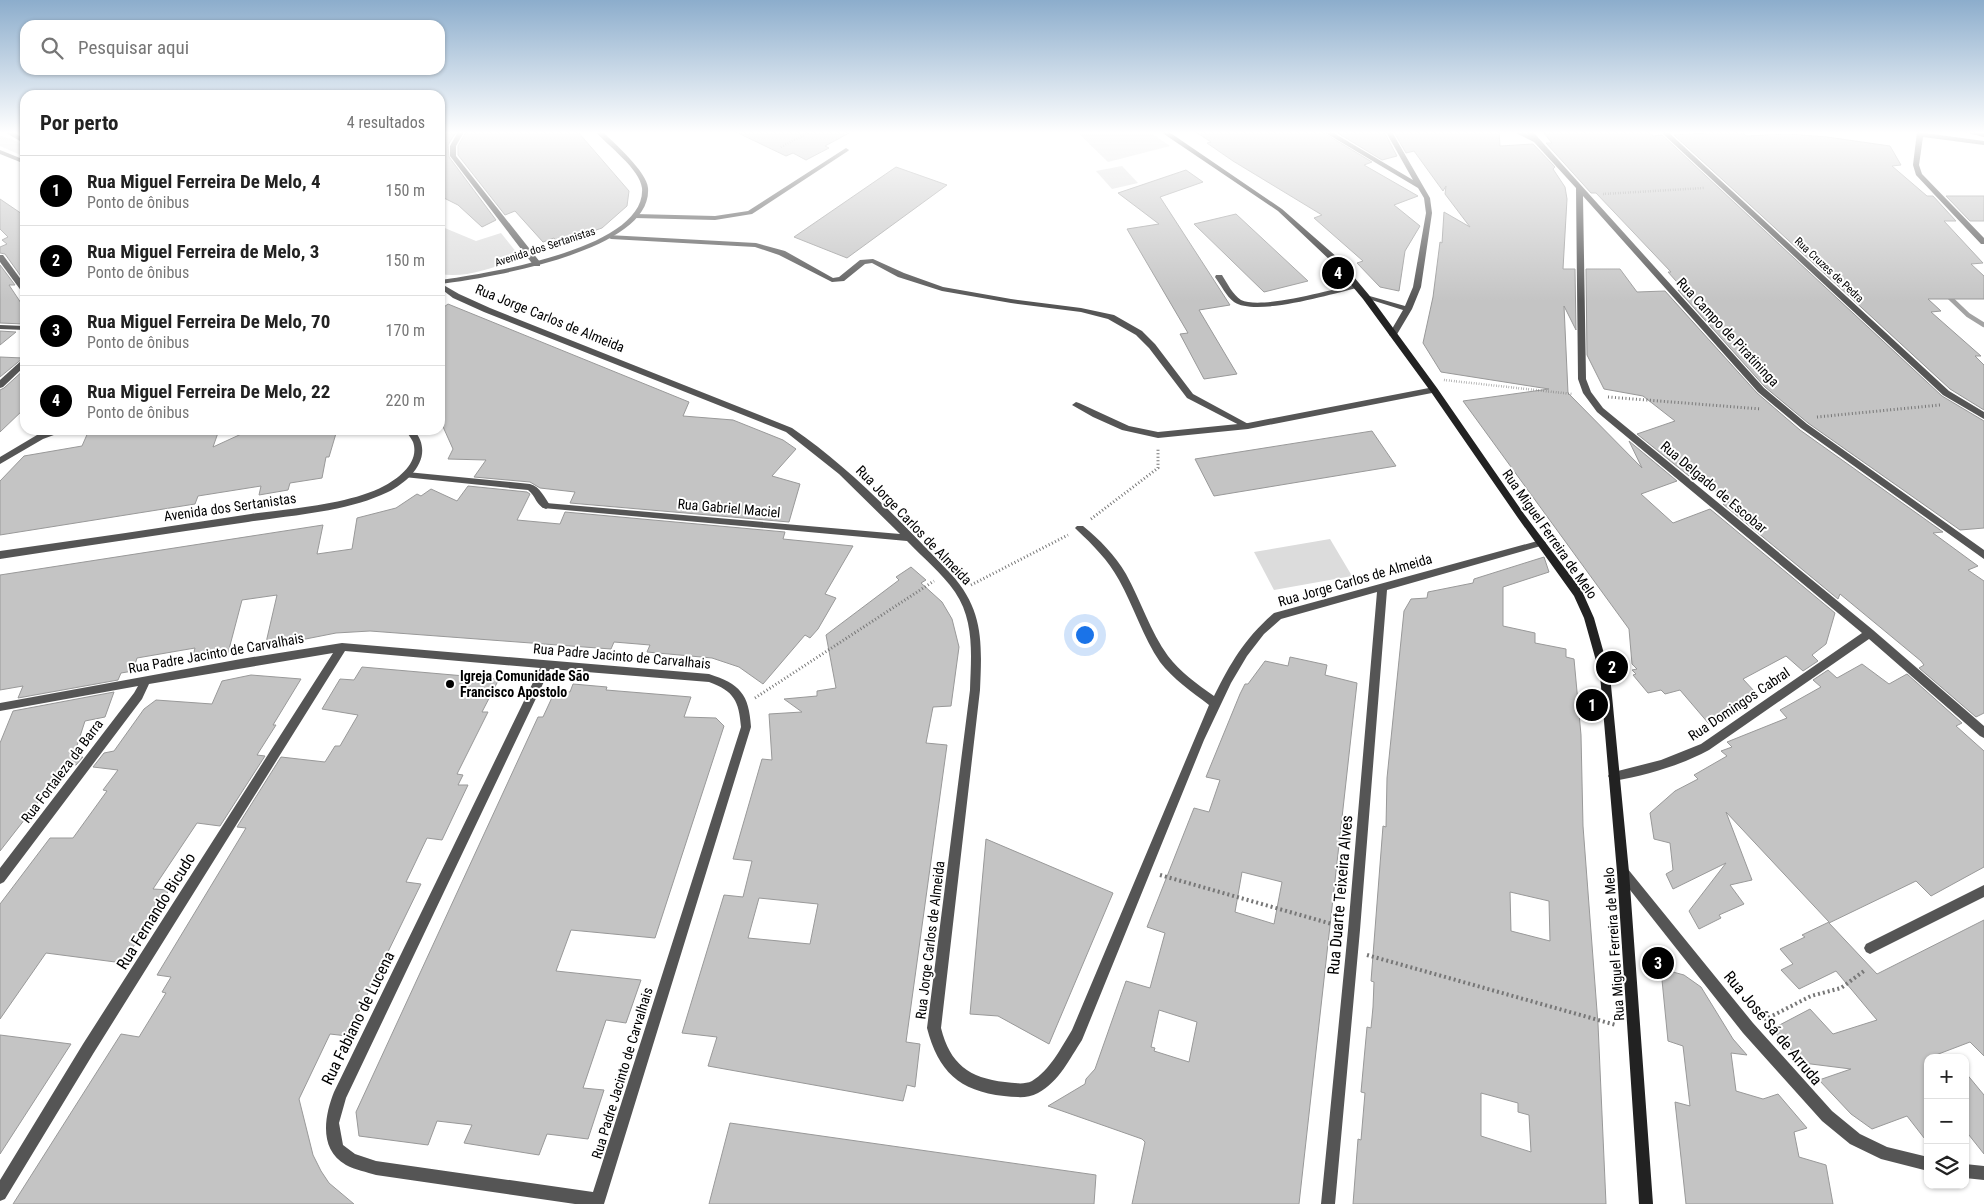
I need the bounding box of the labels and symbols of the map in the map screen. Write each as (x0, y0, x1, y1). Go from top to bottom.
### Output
street label: Avenida dos Sertanistas (493, 225, 597, 269)
street label: Rua Cruzes de Pedra (1792, 235, 1866, 305)
pin: 4 (1322, 254, 1354, 292)
street label: Rua Campo de Piratininga (1674, 274, 1782, 390)
street label: Rua Jorge Carlos de Almeida (473, 281, 627, 355)
street label: Rua Delgado de Escobar (1657, 438, 1771, 536)
street label: Rua Jorge Carlos de Almeida (853, 462, 975, 588)
street label: Rua Miguel Ferreira de Melo (1499, 466, 1601, 602)
street label: Avenida dos Sertanistas (163, 490, 297, 524)
street label: Rua Gabriel Maciel (677, 496, 781, 520)
street label: Rua Jorge Carlos de Almeida (1276, 550, 1434, 610)
your location (1072, 622, 1098, 648)
street label: Rua Padre Jacinto de Carvalhais (127, 630, 305, 676)
street label: Rua Padre Jacinto de Carvalhais (533, 640, 711, 672)
pin: 2 (1596, 648, 1628, 686)
street label: Rua Domingos Cabral (1685, 664, 1793, 744)
place label: Igreja Comunidade São Francisco Apostolo (460, 668, 589, 700)
marker: Igreja Comunidade São Francisco Apostolo (444, 678, 456, 690)
pin: 1 (1576, 686, 1608, 724)
street label: Rua Fortaleza da Barra (18, 716, 106, 826)
street label: Rua Duarte Teixeira Alves (1324, 814, 1356, 976)
street label: Rua Fernando Bicudo (112, 849, 200, 973)
street label: Rua Jorge Carlos de Almeida (912, 860, 948, 1020)
street label: Rua Miguel Ferreira de Melo (1601, 867, 1627, 1021)
pin: 3 (1642, 944, 1674, 982)
street label: Rua Fabiano de Lucena (318, 948, 398, 1088)
street label: Rua José Sá de Arruda (1720, 967, 1826, 1089)
street label: Rua Padre Jacinto de Carvalhais (588, 985, 656, 1161)

